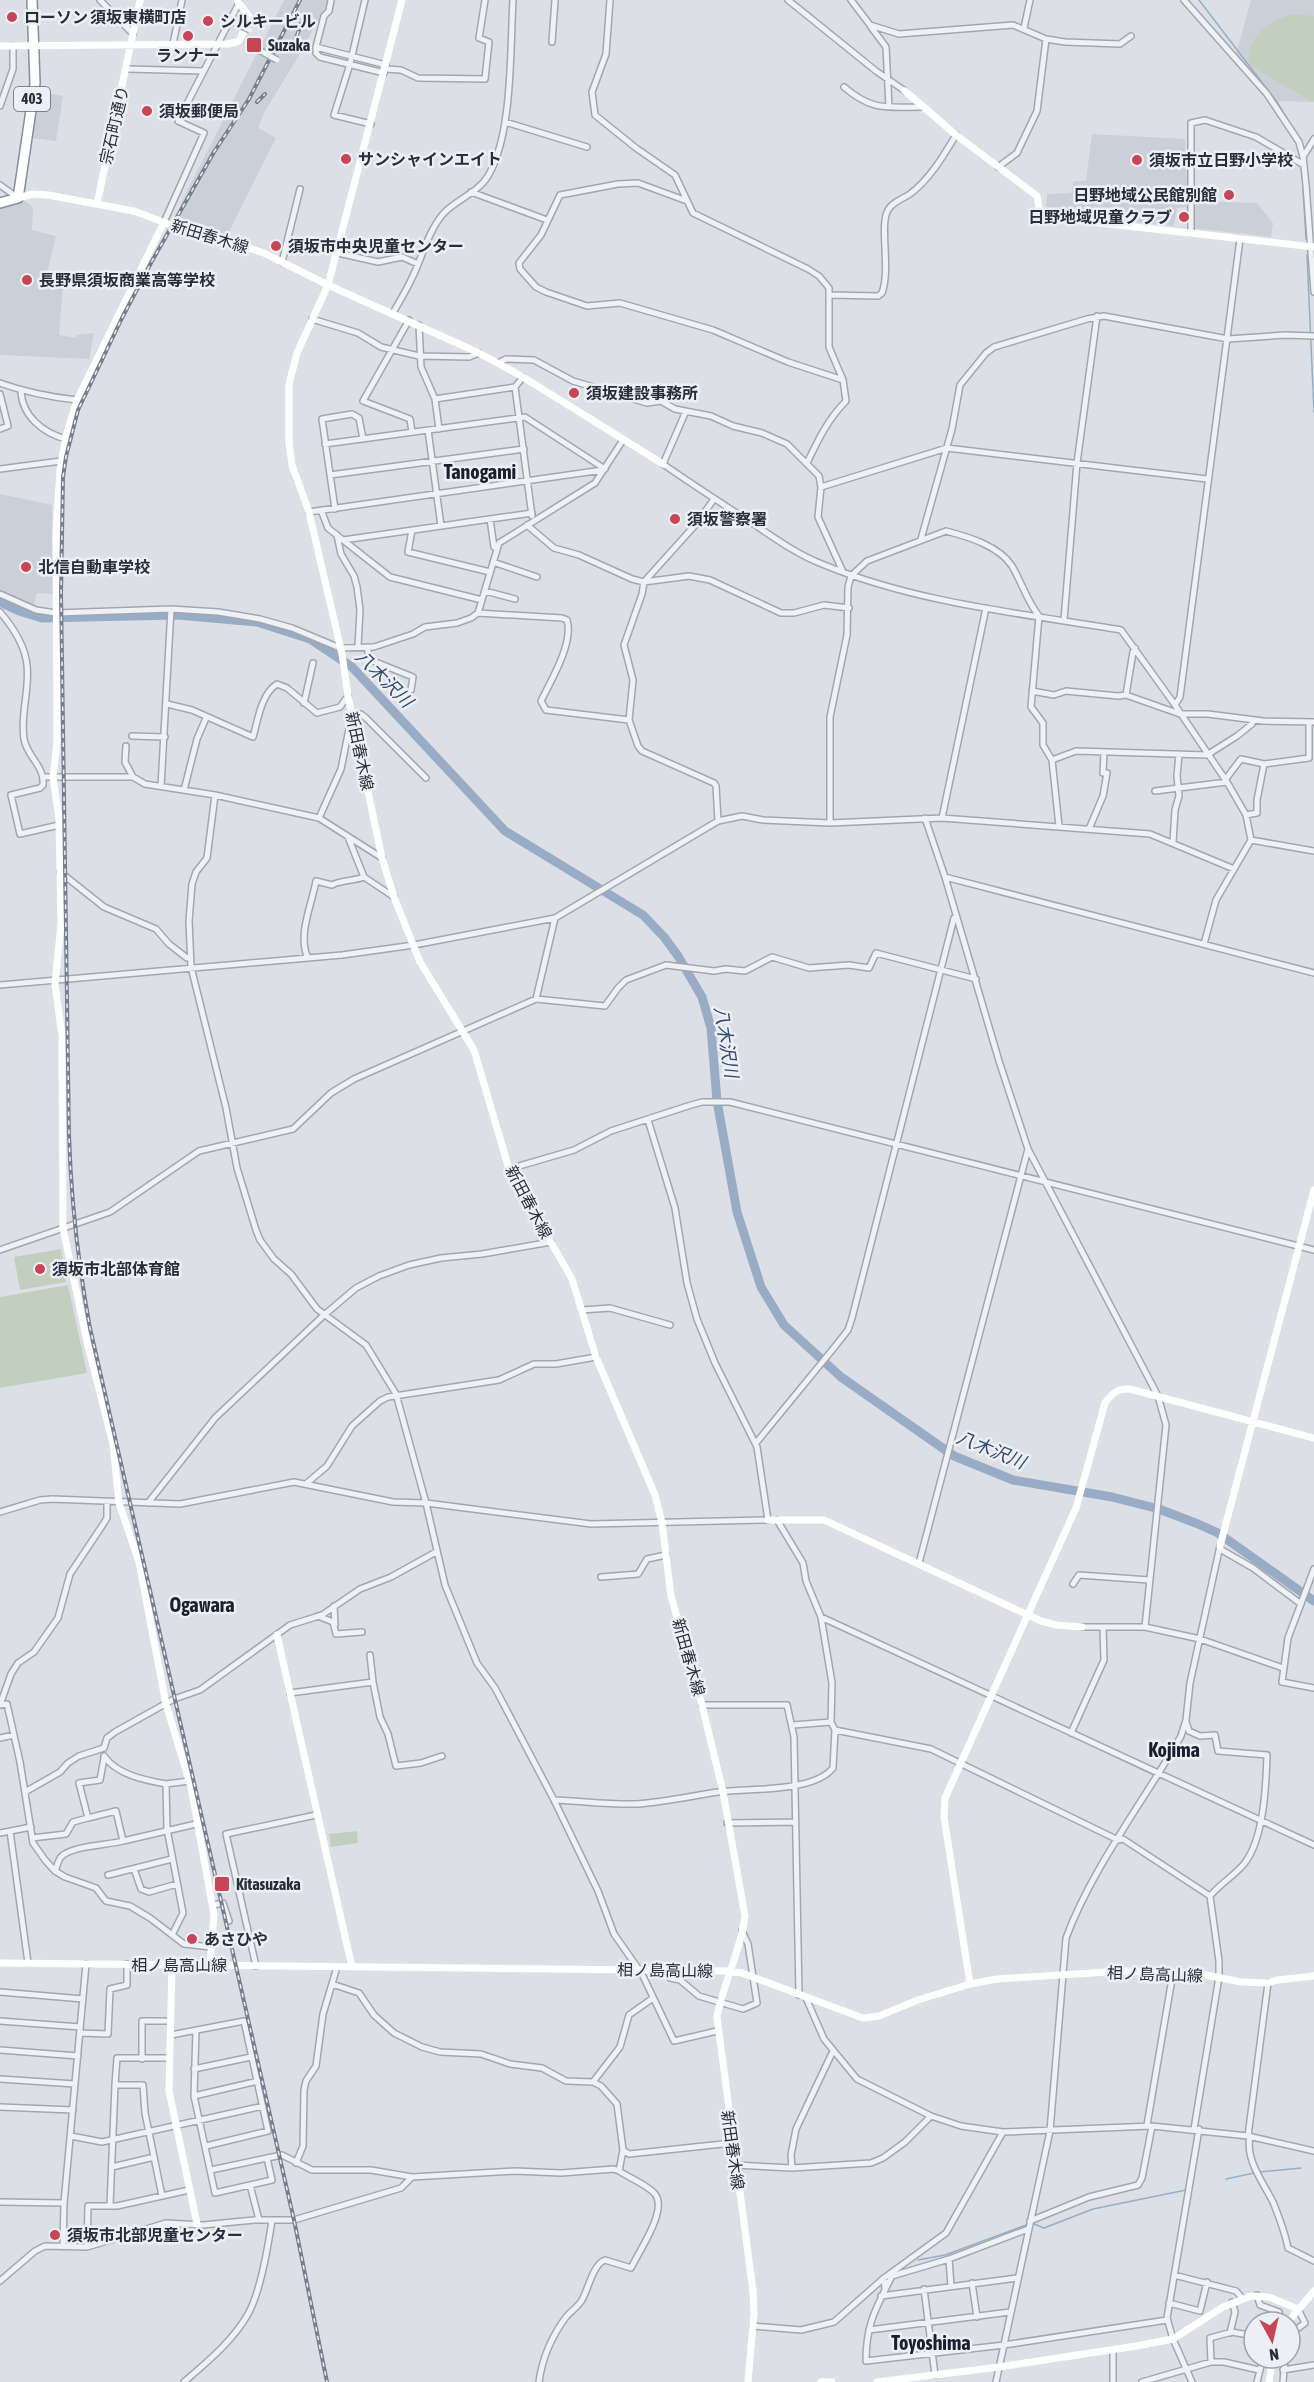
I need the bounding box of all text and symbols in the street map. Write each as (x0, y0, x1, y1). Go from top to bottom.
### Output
place label: ローソン 須坂東横町店 (24, 8, 186, 26)
marker: ローソン 須坂東横町店 (5, 10, 19, 24)
place label: シルキービル (220, 12, 316, 30)
marker: シルキービル (201, 14, 215, 28)
marker: ランナー (181, 29, 195, 43)
marker: Suzaka (245, 36, 263, 54)
place label: Suzaka (268, 36, 310, 54)
place label: ランナー (156, 46, 220, 64)
street label: 宗石町通り (96, 84, 132, 166)
road number: 403 (14, 87, 50, 111)
place label: 須坂郵便局 (159, 102, 239, 120)
marker: 須坂郵便局 (140, 104, 154, 118)
place label: サンシャインエイト (358, 150, 502, 168)
place label: 須坂市立日野小学校 (1149, 151, 1293, 169)
marker: サンシャインエイト (339, 152, 353, 166)
marker: 須坂市立日野小学校 (1130, 153, 1144, 167)
place label: 日野地域公民館別館 (1073, 186, 1217, 204)
marker: 日野地域公民館別館 (1222, 188, 1236, 202)
place label: 日野地域児童クラブ (1028, 208, 1172, 226)
marker: 日野地域児童クラブ (1177, 210, 1191, 224)
street label: 新田春木線 (169, 216, 251, 256)
place label: 須坂市中央児童センター (288, 237, 464, 255)
marker: 須坂市中央児童センター (269, 239, 283, 253)
place label: 長野県須坂商業高等学校 (39, 271, 215, 289)
marker: 長野県須坂商業高等学校 (20, 273, 34, 287)
place label: 須坂建設事務所 (586, 384, 698, 402)
marker: 須坂建設事務所 (567, 386, 581, 400)
district label: Tanogami (444, 460, 516, 483)
place label: 須坂警察署 (687, 510, 767, 528)
marker: 須坂警察署 (668, 512, 682, 526)
place label: 北信自動車学校 (38, 558, 150, 576)
marker: 北信自動車学校 (19, 560, 33, 574)
water label: 八木沢川 (351, 646, 419, 713)
street label: 新田春木線 (343, 710, 377, 792)
water label: 八木沢川 (710, 1005, 743, 1081)
street label: 新田春木線 (502, 1162, 556, 1242)
place label: 須坂市北部体育館 (52, 1260, 180, 1278)
marker: 須坂市北部体育館 (33, 1262, 47, 1276)
water label: 八木沢川 (954, 1426, 1030, 1474)
district label: Ogawara (169, 1593, 235, 1616)
street label: 新田春木線 (669, 1616, 709, 1698)
district label: Kojima (1148, 1738, 1200, 1761)
marker: Kitasuzaka (213, 1875, 231, 1893)
place label: Kitasuzaka (236, 1875, 301, 1893)
place label: あさひや (204, 1930, 268, 1948)
marker: あさひや (185, 1932, 199, 1946)
street label: 相ノ島高山線 (131, 1956, 227, 1974)
street label: 相ノ島高山線 (617, 1960, 713, 1980)
street label: 相ノ島高山線 (1107, 1963, 1203, 1985)
street label: 新田春木線 (719, 2109, 747, 2191)
place label: 須坂市北部児童センター (67, 2226, 243, 2244)
marker: 須坂市北部児童センター (48, 2228, 62, 2242)
north arrow (1242, 2310, 1302, 2370)
district label: Toyoshima (891, 2331, 971, 2354)
text: N (1268, 2345, 1280, 2364)

